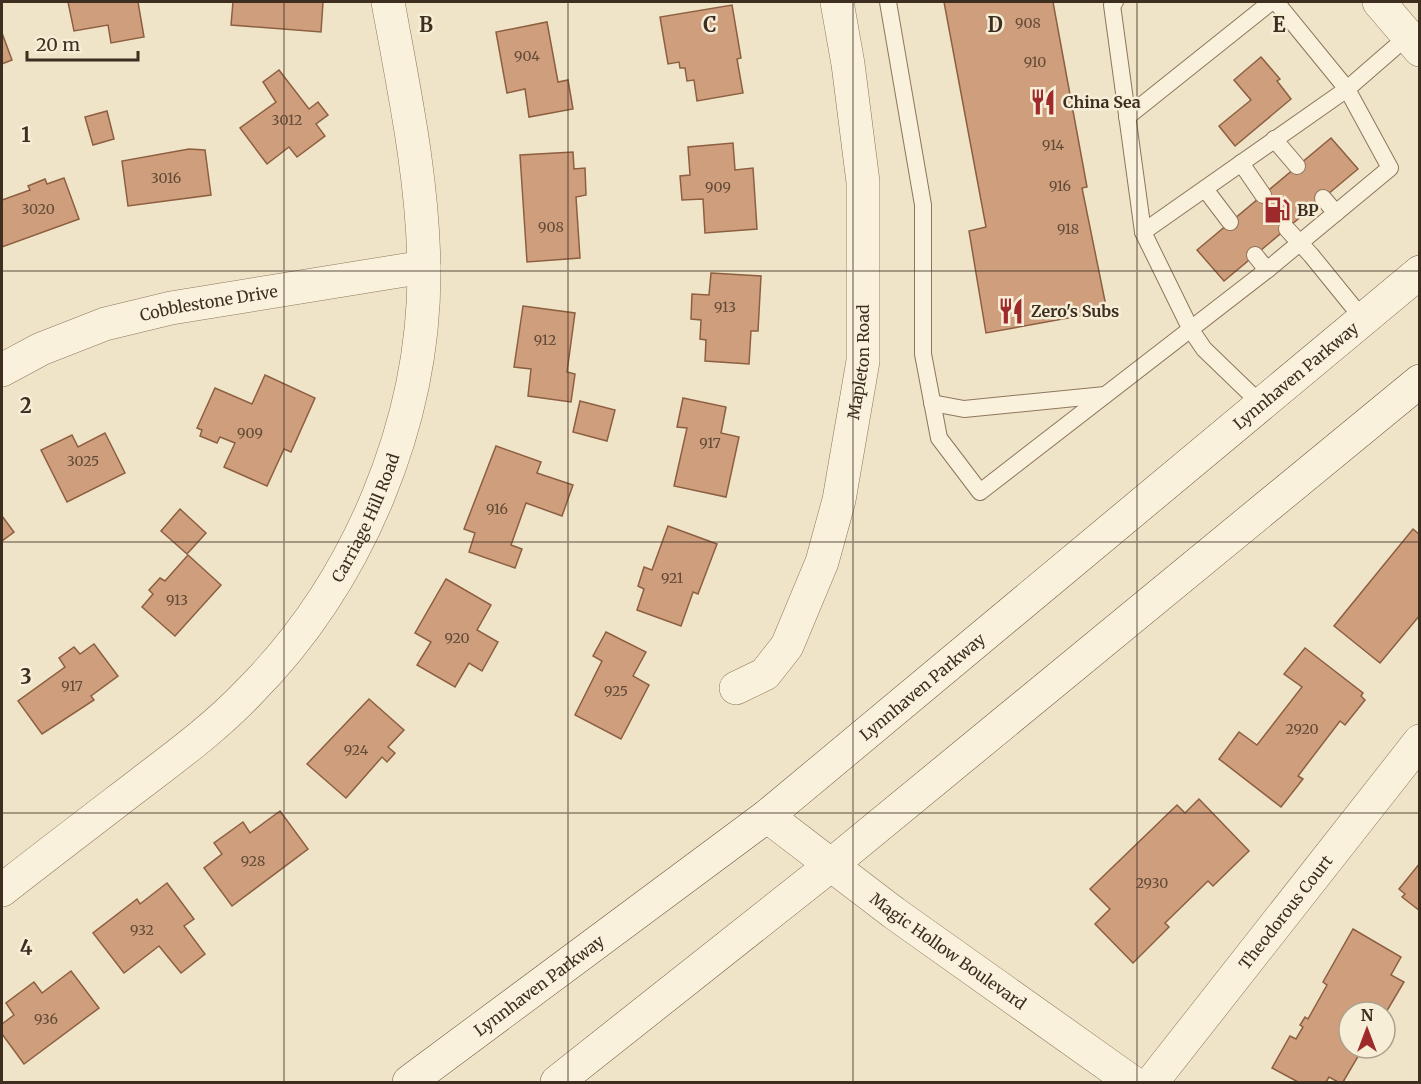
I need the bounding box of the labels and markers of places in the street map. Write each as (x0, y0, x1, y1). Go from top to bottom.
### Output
restaurant icon: China Sea (1028, 87, 1058, 117)
place label: China Sea (1063, 92, 1141, 112)
fuel station icon: BP (1262, 195, 1292, 225)
place label: BP (1297, 200, 1319, 220)
restaurant icon: Zero's Subs (996, 296, 1026, 326)
place label: Zero's Subs (1031, 301, 1119, 321)

